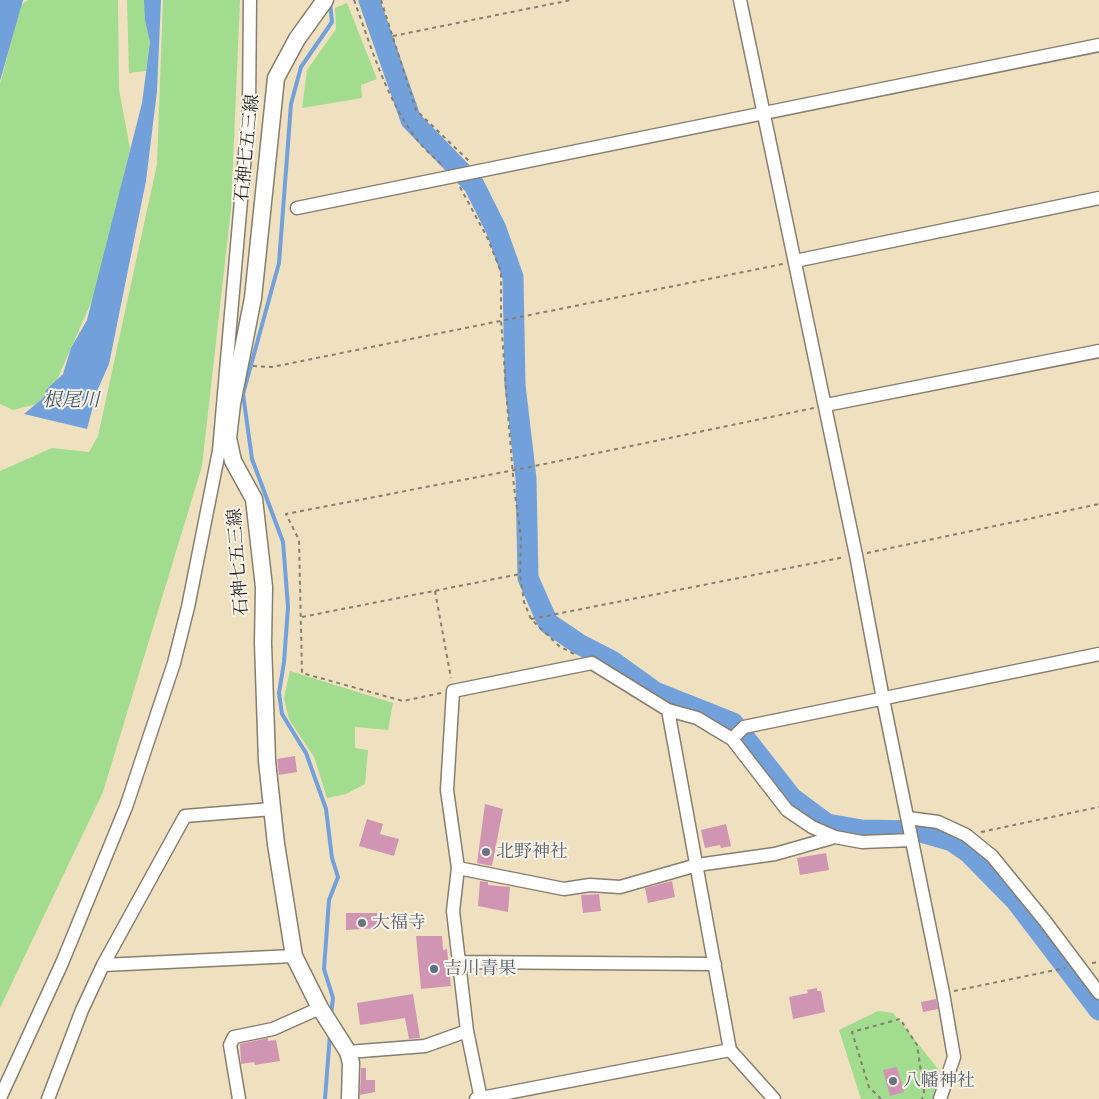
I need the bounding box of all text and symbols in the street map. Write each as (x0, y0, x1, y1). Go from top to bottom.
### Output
street label: 石神七五三線 (232, 93, 264, 203)
water label: 根尾川 (43, 390, 99, 412)
street label: 石神七五三線 (224, 507, 254, 617)
place label: 北野神社 (496, 841, 568, 863)
marker: 北野神社 (480, 846, 492, 858)
place label: 大福寺 (372, 912, 426, 934)
marker: 大福寺 (356, 917, 368, 929)
place label: 吉川青果 (444, 958, 516, 980)
marker: 吉川青果 (428, 963, 440, 975)
place label: 八幡神社 (903, 1070, 975, 1092)
marker: 八幡神社 (887, 1075, 899, 1087)

